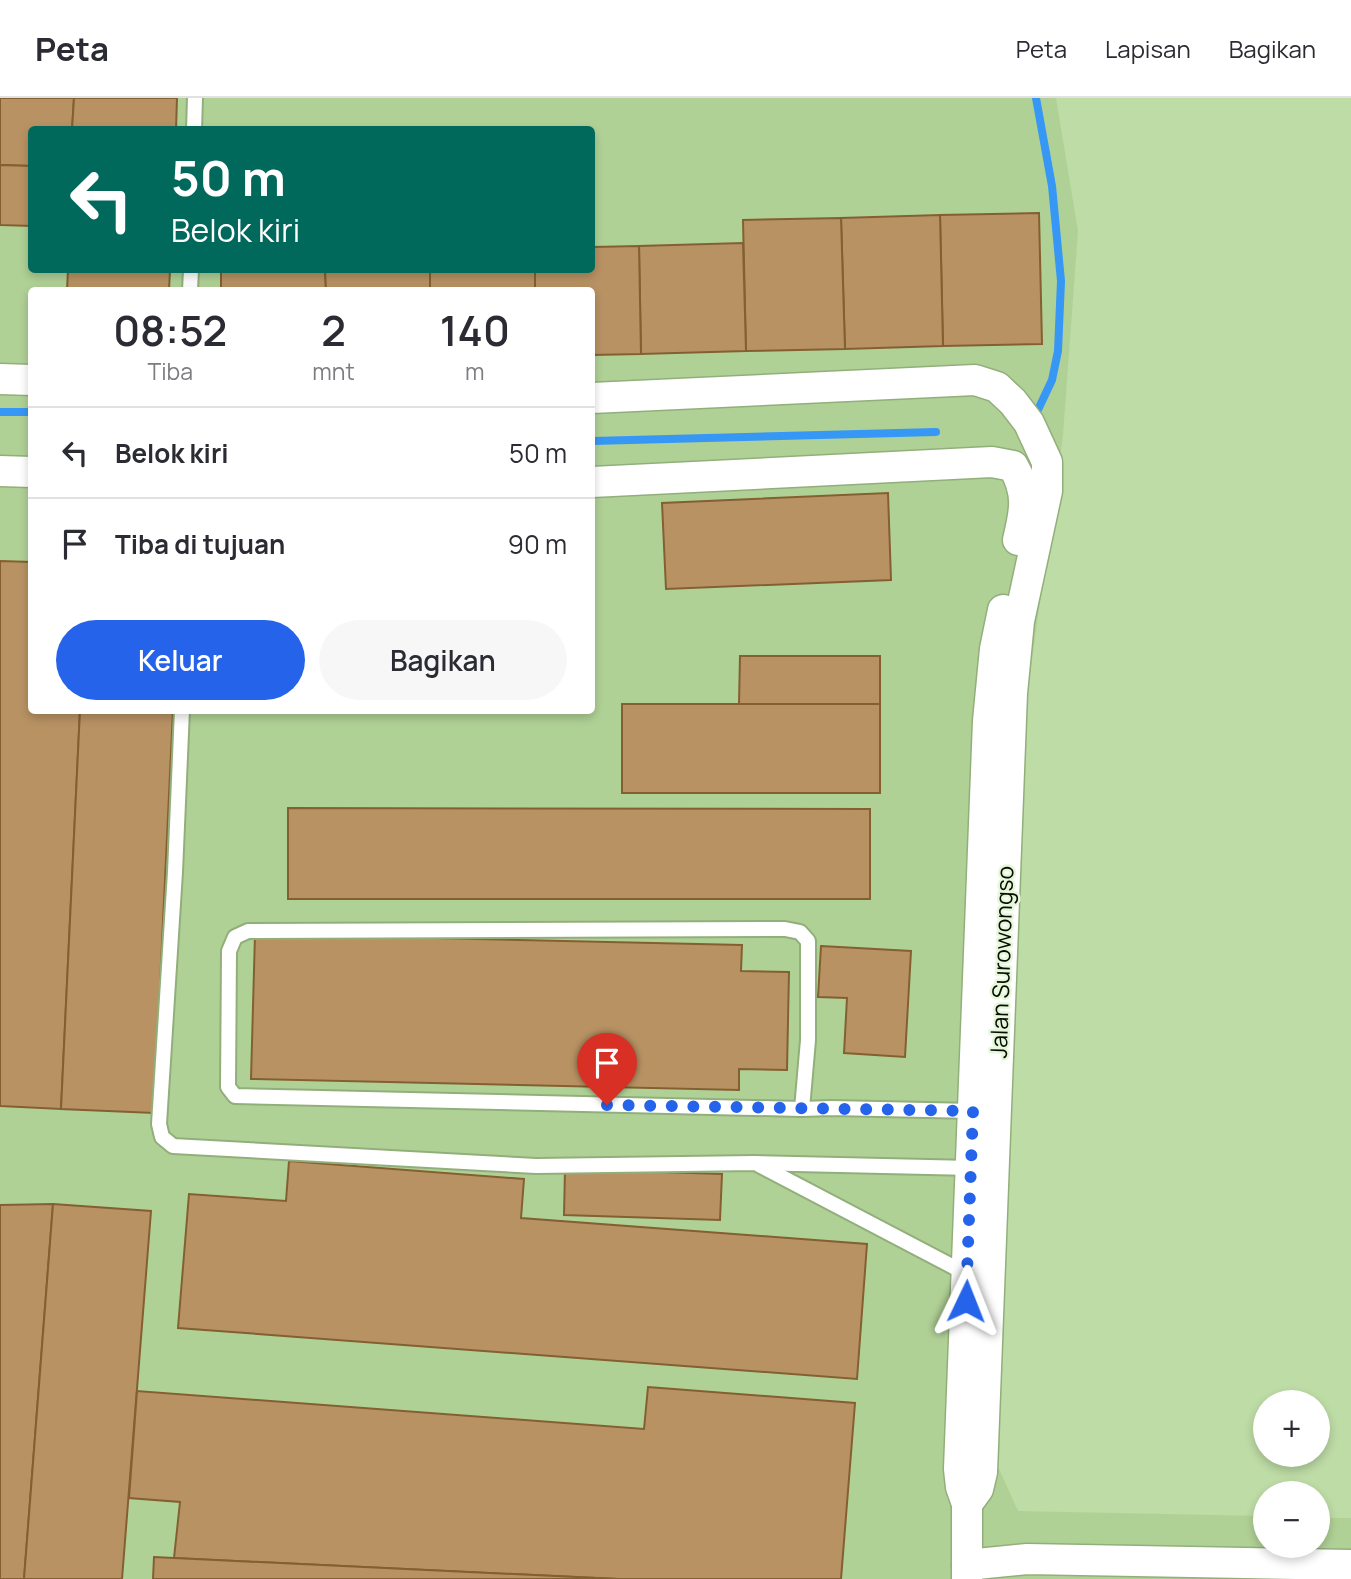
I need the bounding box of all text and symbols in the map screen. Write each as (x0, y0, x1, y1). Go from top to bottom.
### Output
text: Peta (35, 26, 109, 71)
text: Peta (1016, 32, 1067, 65)
text: Lapisan (1105, 32, 1191, 65)
text: Bagikan (1229, 32, 1316, 65)
text: 50 m (171, 144, 286, 211)
icon: left (56, 154, 147, 245)
text: Belok kiri (171, 208, 300, 252)
text: 08:52 (113, 301, 227, 359)
text: 2 (321, 301, 346, 359)
text: 140 (440, 301, 510, 359)
text: Tiba (147, 355, 193, 387)
text: mnt (312, 355, 355, 387)
text: m (465, 355, 485, 387)
icon: left (56, 434, 94, 472)
text: Belok kiri (115, 435, 229, 471)
text: 50 m (509, 435, 567, 471)
icon: arrive (56, 525, 94, 563)
text: Tiba di tujuan (115, 526, 285, 562)
text: 90 m (508, 526, 567, 562)
button: Keluar (56, 620, 305, 700)
button: Bagikan (319, 620, 567, 700)
street label: Jalan Surowongso (982, 865, 1020, 1059)
pin (577, 1033, 637, 1105)
icon: arrive (588, 1044, 626, 1082)
position arrow (929, 1264, 1003, 1338)
map controls (1253, 1390, 1330, 1558)
button: + (1253, 1390, 1330, 1467)
button: − (1253, 1481, 1330, 1558)

